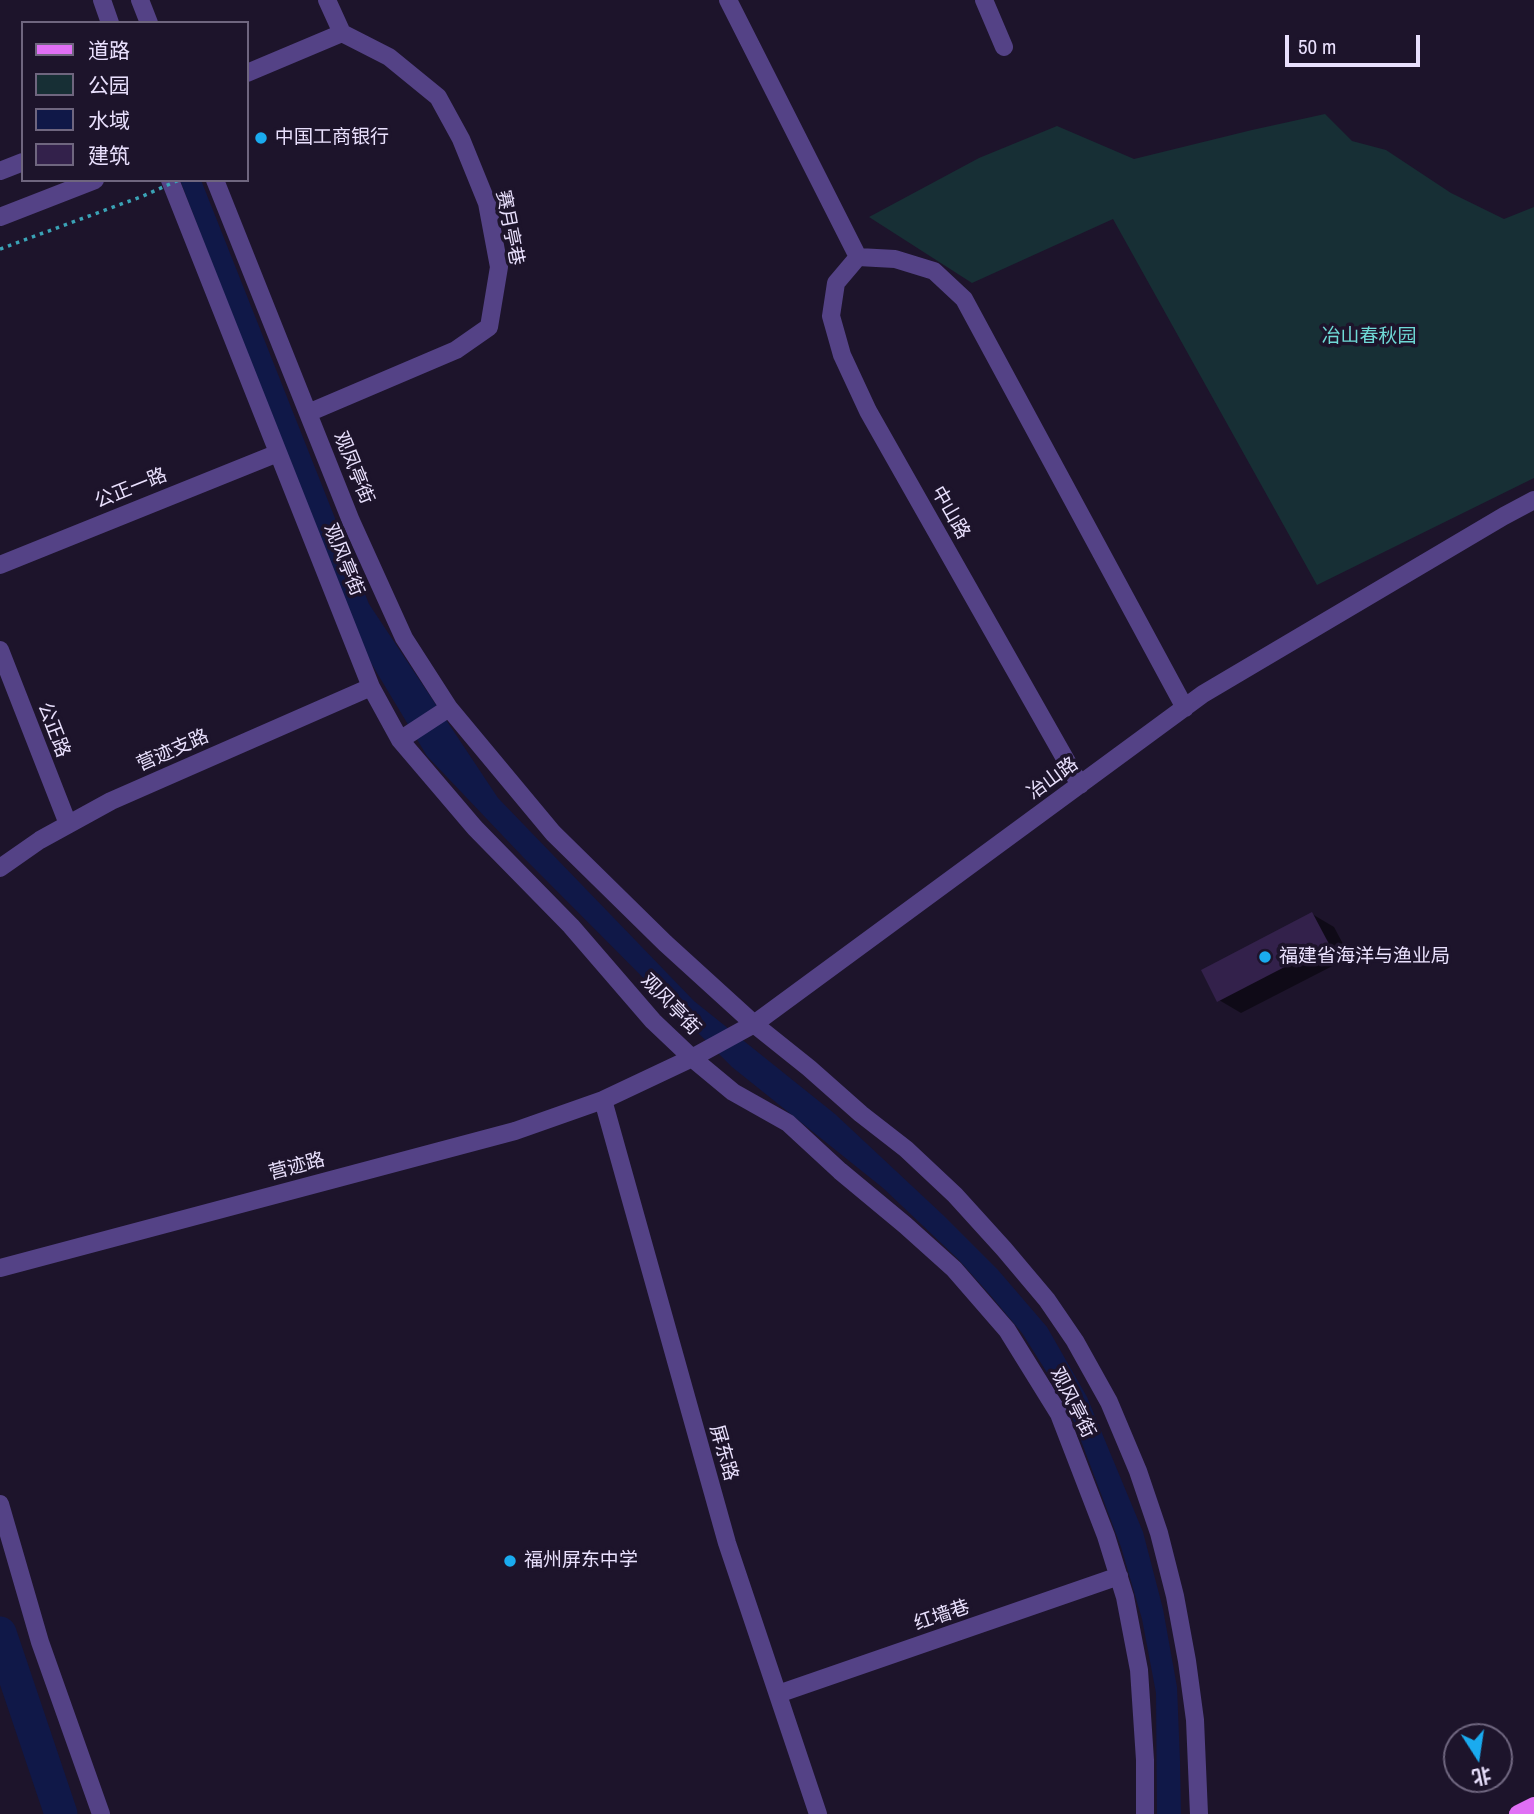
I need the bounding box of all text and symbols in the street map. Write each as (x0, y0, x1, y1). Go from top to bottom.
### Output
legend (21, 21, 248, 182)
scale bar (1289, 21, 1424, 65)
text: 50 m (1298, 32, 1336, 61)
text: 道路 (88, 36, 130, 65)
text: 公园 (88, 71, 130, 100)
text: 水域 (88, 106, 130, 135)
place label: 中国工商银行 (275, 127, 389, 149)
marker: 中国工商银行 (253, 130, 269, 146)
text: 建筑 (88, 141, 130, 170)
street label: 赛月亭巷 (491, 189, 527, 267)
park label: 冶山春秋园 (1322, 326, 1416, 348)
street label: 观凤亭街 (328, 428, 378, 508)
street label: 公正一路 (91, 464, 171, 514)
street label: 中山路 (926, 483, 974, 543)
street label: 观风亭街 (318, 520, 368, 600)
street label: 公正路 (32, 699, 74, 761)
street label: 营迹支路 (134, 725, 212, 777)
street label: 冶山路 (1023, 753, 1083, 805)
place label: 福建省海洋与渔业局 (1279, 946, 1450, 968)
marker: 福建省海洋与渔业局 (1257, 949, 1273, 965)
street label: 观风亭街 (635, 970, 705, 1040)
street label: 营迹路 (267, 1149, 327, 1185)
street label: 观风亭街 (1045, 1364, 1099, 1442)
street label: 屏东路 (704, 1422, 742, 1484)
place label: 福州屏东中学 (524, 1550, 638, 1572)
marker: 福州屏东中学 (502, 1553, 518, 1569)
street label: 红墙巷 (911, 1596, 973, 1636)
north arrow (1443, 1723, 1513, 1793)
text: 北 (1470, 1762, 1494, 1791)

